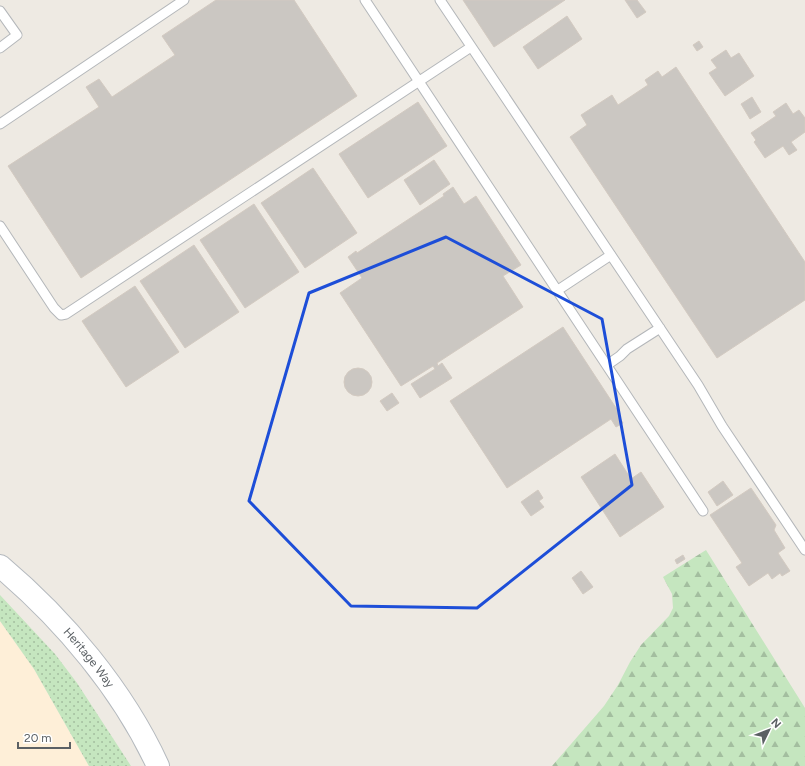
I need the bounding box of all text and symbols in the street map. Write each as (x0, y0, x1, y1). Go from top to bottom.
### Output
street label: Heritage Way (61, 625, 118, 691)
north arrow (749, 710, 789, 750)
text: N (768, 716, 784, 731)
scale bar (18, 724, 70, 750)
text: 20 m (24, 731, 52, 745)

